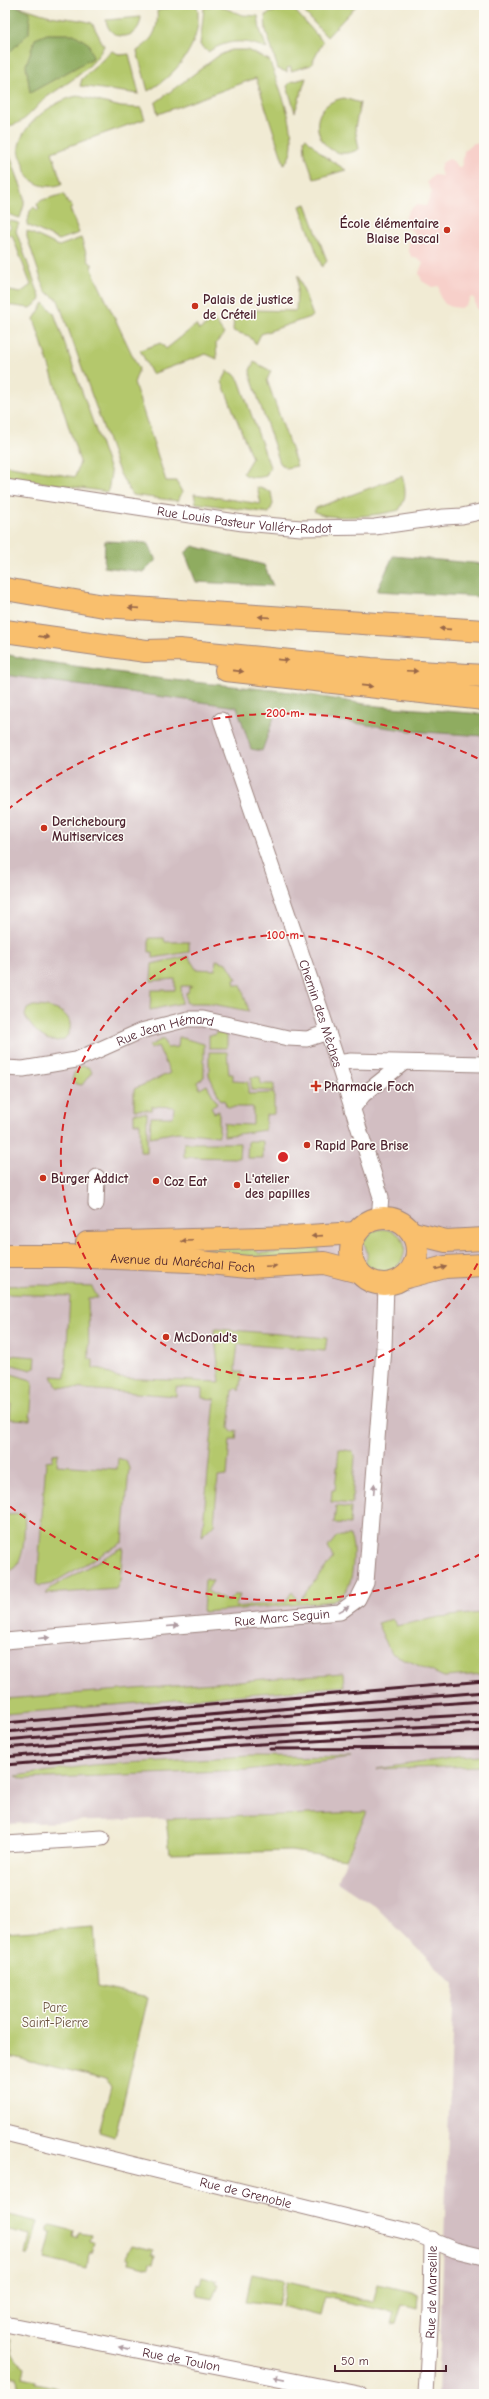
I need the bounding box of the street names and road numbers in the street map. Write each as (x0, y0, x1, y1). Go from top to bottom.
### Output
street label: Rue Louis Pasteur Valléry-Radot (156, 503, 333, 536)
street label: Chemin des Mèches (296, 958, 346, 1069)
street label: Rue Jean Hémard (114, 1012, 215, 1049)
street label: Avenue du Maréchal Foch (110, 1250, 255, 1274)
street label: Rue Marc Seguin (234, 1605, 330, 1629)
street label: Rue de Grenoble (198, 2174, 294, 2211)
street label: Rue de Marseille (422, 2245, 439, 2339)
street label: Rue de Toulon (141, 2344, 222, 2374)

